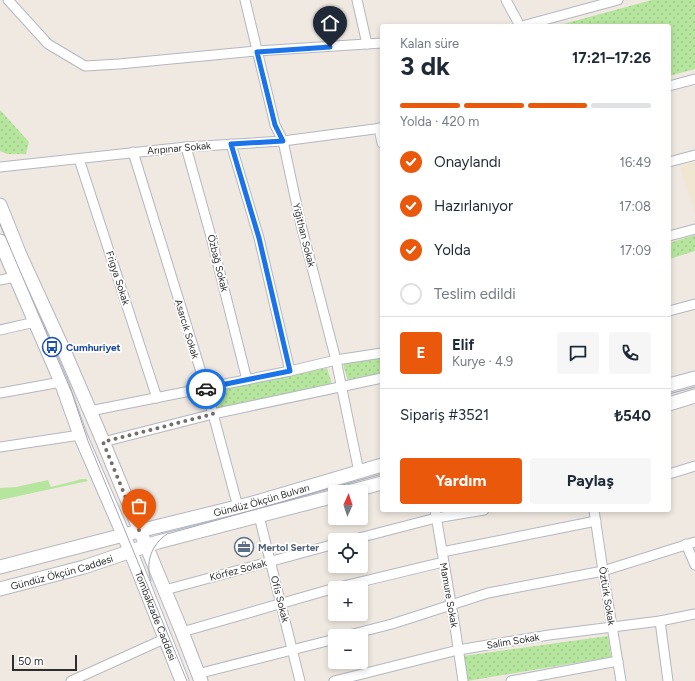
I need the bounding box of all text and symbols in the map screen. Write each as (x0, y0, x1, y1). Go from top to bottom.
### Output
pin (313, 6, 347, 47)
icon: home (319, 12, 341, 34)
text: Kalan süre (400, 36, 459, 51)
text: 17:21–17:26 (572, 49, 651, 67)
text: 3 dk (400, 50, 450, 82)
text: Yolda · 420 m (400, 114, 479, 129)
street label: Arıpınar Sokak (147, 139, 212, 157)
icon: check (400, 151, 422, 173)
text: Onaylandı (434, 153, 501, 171)
text: 16:49 (620, 155, 651, 170)
icon: check (400, 195, 422, 217)
text: Hazırlanıyor (434, 197, 513, 215)
text: 17:08 (619, 199, 651, 214)
street label: Yiğithan Sokak (290, 202, 318, 269)
street label: Özbağ Sokak (205, 233, 231, 293)
icon: check (400, 239, 422, 261)
text: Yolda (434, 241, 471, 259)
text: 17:09 (620, 243, 651, 258)
street label: Frigya Sokak (103, 249, 133, 307)
text: Teslim edildi (434, 285, 516, 303)
street label: Asarcık Sokak (172, 298, 202, 360)
button: chat (557, 332, 599, 374)
button: phone (609, 332, 651, 374)
bus stop icon: Cumhuriyet (41, 336, 63, 358)
text: Elif (452, 336, 474, 354)
place label: Cumhuriyet (66, 341, 121, 354)
text: E (417, 344, 425, 362)
text: Kurye · 4.9 (452, 354, 513, 369)
courier (186, 369, 226, 409)
icon: car (195, 378, 217, 400)
text: Sipariş #3521 (400, 406, 489, 424)
text: ₺540 (614, 407, 651, 425)
button: Yardım (400, 458, 522, 504)
button: Paylaş (530, 458, 651, 504)
street label: Gündüz Ökçün Bulvarı (212, 480, 311, 519)
north arrow (328, 485, 368, 525)
map controls (328, 485, 368, 669)
pin (122, 489, 156, 530)
icon: bag (128, 495, 150, 517)
button: locate (328, 533, 368, 573)
office icon: Mertol Serter (233, 536, 255, 558)
place label: Mertol Serter (258, 541, 319, 554)
street label: Gündüz Ökçün Caddesi (9, 551, 115, 592)
street label: Körfez Sokak (208, 556, 268, 584)
street label: Mamure Sokak (437, 562, 461, 629)
street label: Öztürk Sokak (596, 566, 618, 626)
street label: Tombakzade Caddesi (132, 569, 180, 662)
street label: Ofis Sokak (268, 574, 292, 624)
button: + (328, 581, 368, 621)
button: − (328, 629, 368, 669)
street label: Salim Sokak (486, 630, 541, 652)
scale bar (12, 653, 77, 672)
text: 50 m (18, 655, 43, 668)

